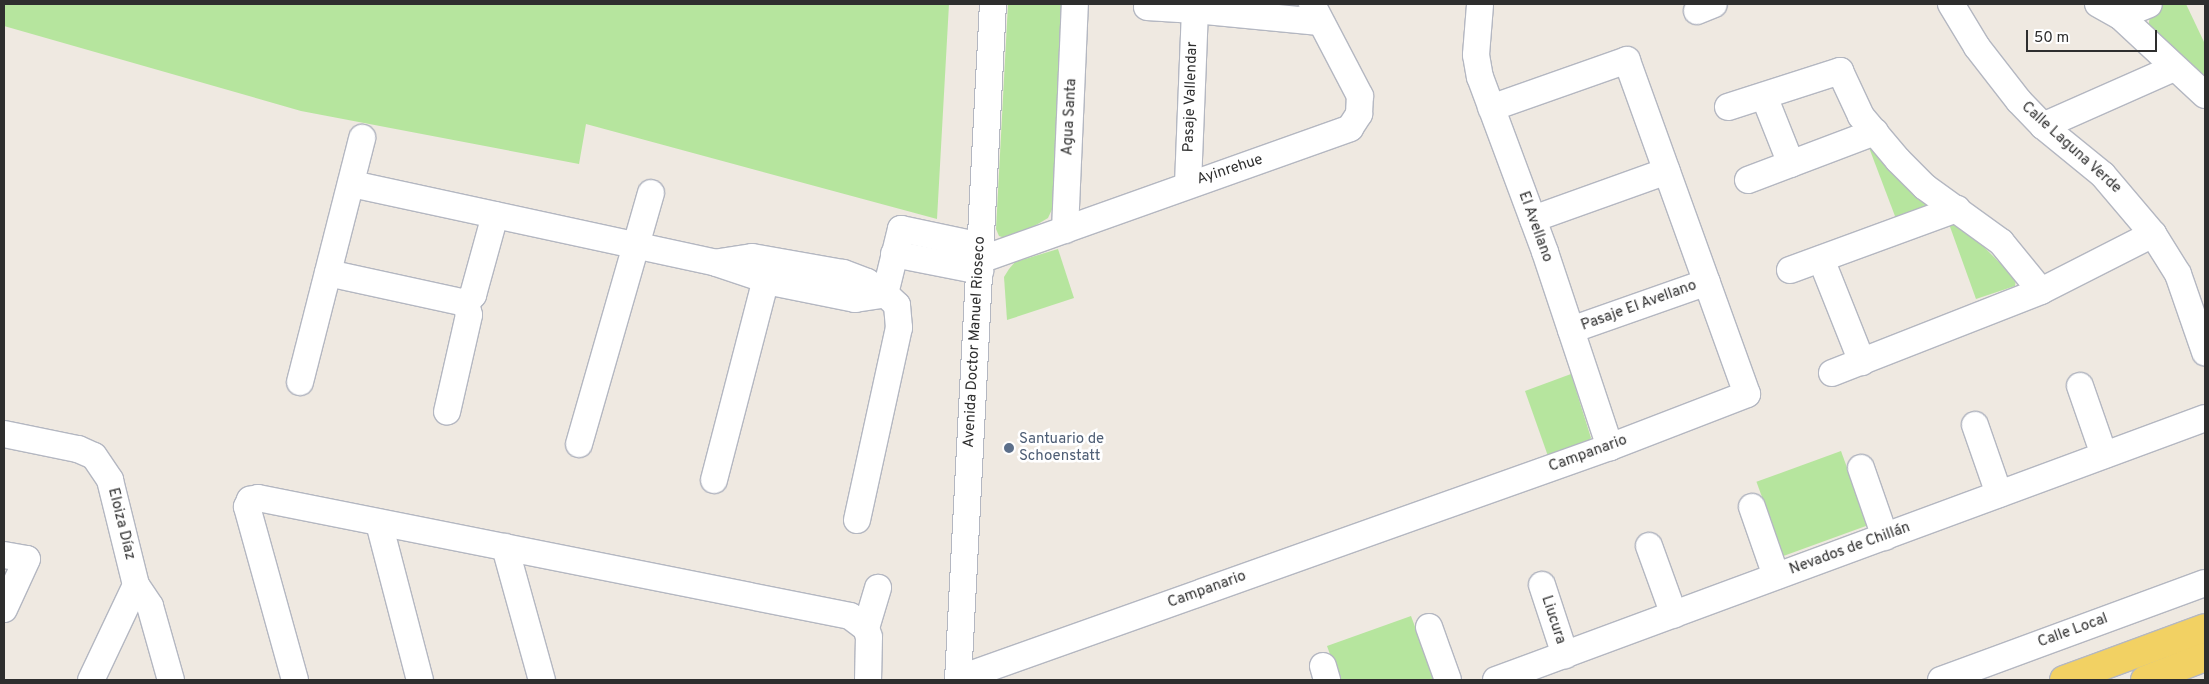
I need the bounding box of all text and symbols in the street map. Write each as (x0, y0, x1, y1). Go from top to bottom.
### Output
scale bar (2029, 20, 2160, 52)
text: 50 m (2034, 29, 2069, 48)
street label: Pasaje Vallendar (1180, 41, 1202, 153)
street label: Agua Santa (1059, 78, 1081, 156)
street label: Calle Laguna Verde (2017, 98, 2125, 198)
street label: Ayinrehue (1195, 151, 1265, 189)
street label: El Avellano (1514, 189, 1556, 265)
street label: Avenida Doctor Manuel Rioseco (960, 236, 990, 448)
street label: Pasaje El Avellano (1579, 277, 1699, 335)
place label: Santuario de Schoenstatt (1019, 430, 1104, 465)
street label: Campanario (1546, 432, 1630, 476)
marker: Santuario de Schoenstatt (1003, 442, 1015, 454)
street label: Eloiza Díaz (103, 486, 139, 562)
street label: Nevados de Chillán (1787, 519, 1913, 579)
street label: Campanario (1165, 568, 1249, 612)
street label: Liucura (1537, 593, 1569, 647)
street label: Calle Local (2036, 610, 2110, 652)

